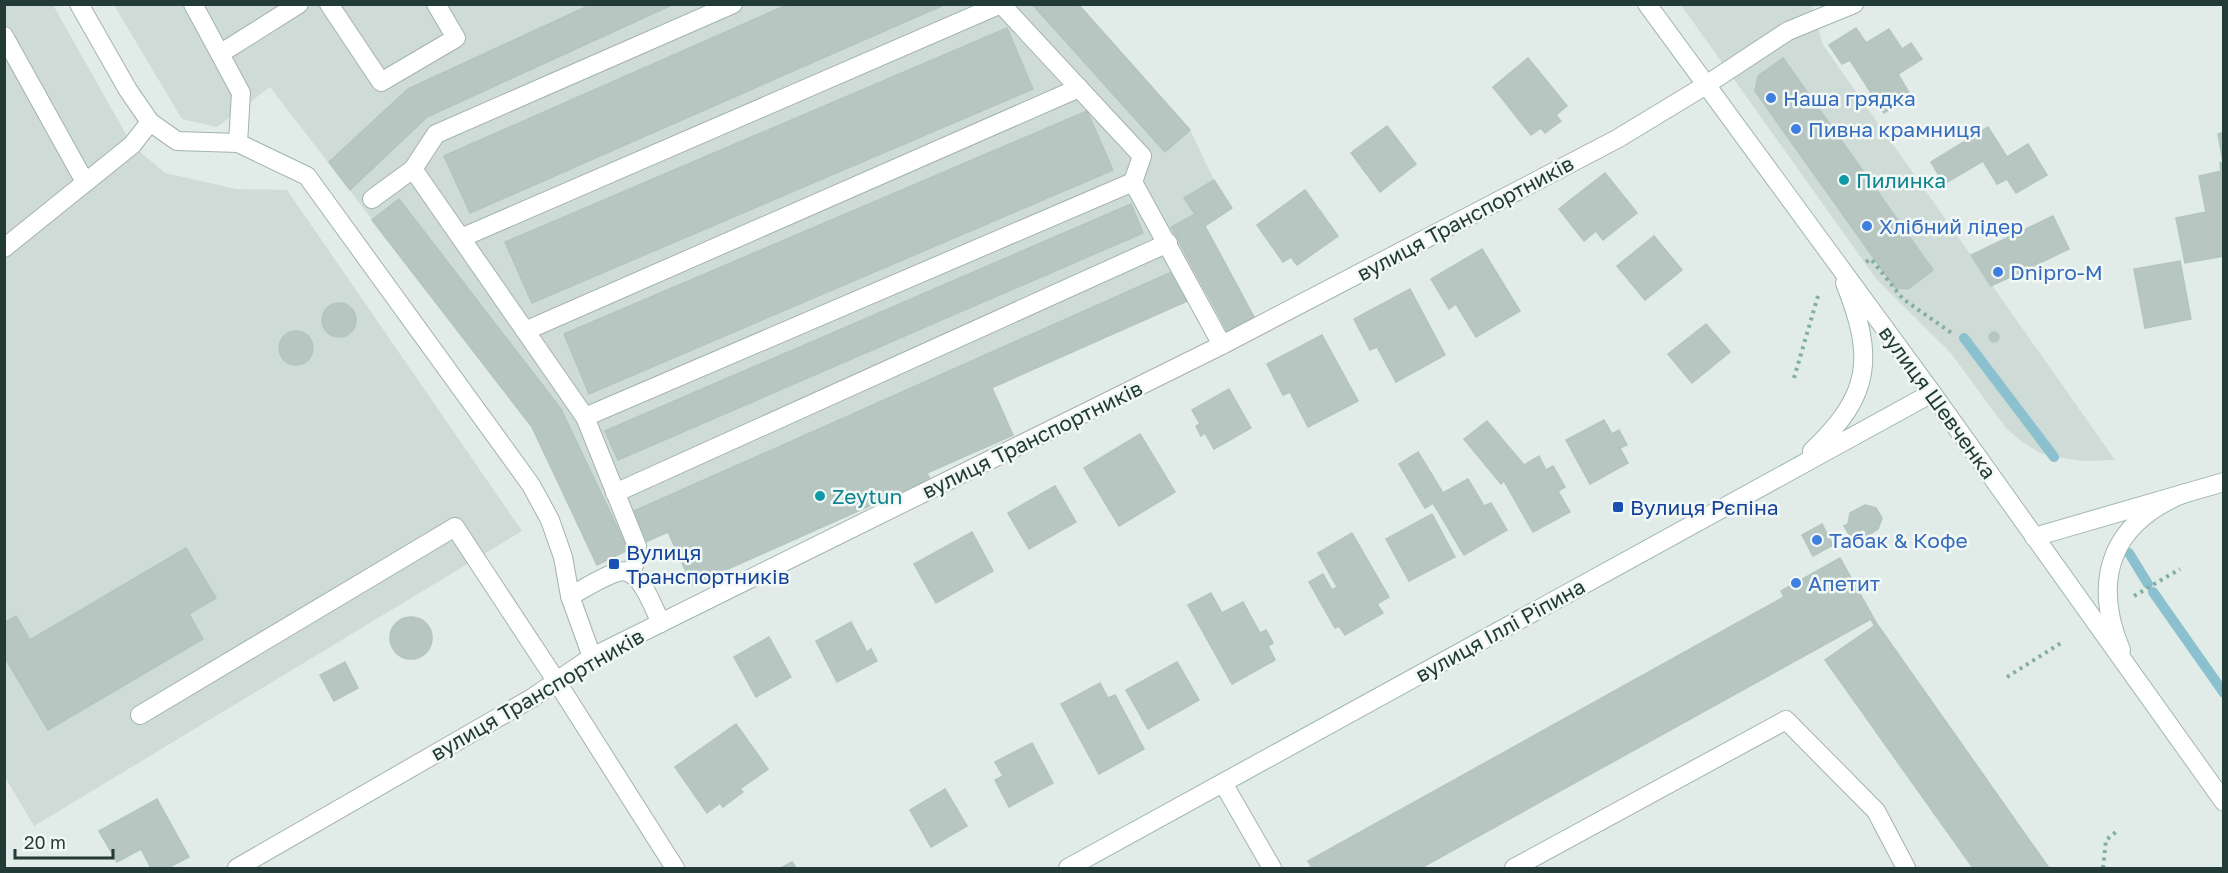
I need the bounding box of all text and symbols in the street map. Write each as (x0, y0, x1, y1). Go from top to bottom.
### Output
place label: Наша грядка (1783, 85, 1916, 111)
marker: Наша грядка (1764, 91, 1778, 105)
place label: Пивна крамниця (1808, 116, 1981, 142)
marker: Пивна крамниця (1789, 122, 1803, 136)
street label: вулиця Транспортників (1352, 150, 1578, 286)
place label: Пилинка (1856, 167, 1946, 193)
marker: Пилинка (1837, 173, 1851, 187)
place label: Хлібний лідер (1879, 213, 2023, 239)
marker: Хлібний лідер (1860, 219, 1874, 233)
place label: Dnipro-M (2010, 259, 2103, 285)
marker: Dnipro-M (1991, 265, 2005, 279)
street label: вулиця Шевченка (1874, 320, 2002, 484)
street label: вулиця Транспортників (918, 374, 1146, 504)
place label: Zeytun (832, 483, 902, 509)
marker: Zeytun (813, 489, 827, 503)
place label: Вулиця Рєпіна (1630, 494, 1779, 520)
marker: Вулиця Рєпіна (1611, 500, 1625, 514)
place label: Табак & Кофе (1829, 527, 1968, 553)
marker: Табак & Кофе (1810, 533, 1824, 547)
place label: Вулиця Транспортників (626, 539, 790, 589)
marker: Вулиця Транспортників (607, 557, 621, 571)
place label: Апетит (1808, 570, 1880, 596)
street label: вулиця Іллі Ріпина (1411, 573, 1589, 687)
marker: Апетит (1789, 576, 1803, 590)
street label: вулиця Транспортників (426, 622, 648, 766)
scale bar (15, 822, 112, 860)
text: 20 m (24, 831, 66, 853)

